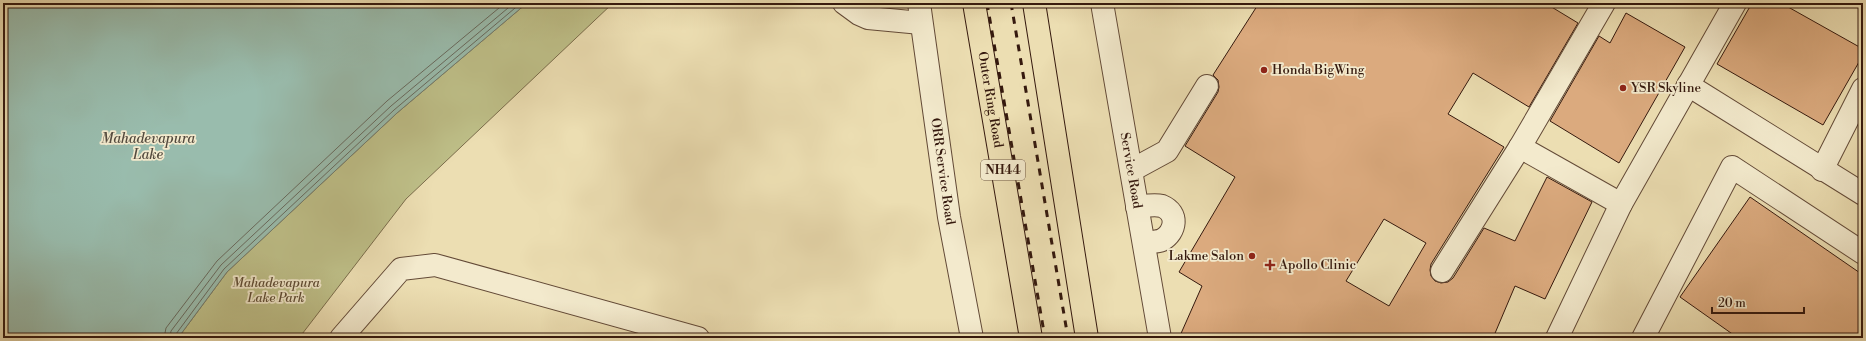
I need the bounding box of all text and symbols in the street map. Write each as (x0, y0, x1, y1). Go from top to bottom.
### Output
street label: Outer Ring Road (974, 50, 1007, 150)
place label: Honda BigWing (1272, 62, 1365, 78)
marker: Honda BigWing (1259, 65, 1269, 75)
place label: YSR Skyline (1630, 80, 1701, 96)
marker: YSR Skyline (1618, 83, 1628, 93)
street label: ORR Service Road (927, 117, 958, 227)
water label: Mahadevapura Lake (101, 130, 195, 164)
street label: Service Road (1117, 131, 1146, 210)
road number: NH44 (981, 160, 1025, 180)
place label: Lakme Salon (1168, 248, 1244, 264)
marker: Lakme Salon (1247, 251, 1257, 261)
place label: Apollo Clinic (1278, 257, 1357, 273)
marker: Apollo Clinic (1264, 259, 1276, 271)
park label: Mahadevapura Lake Park (232, 275, 321, 306)
scale bar (1712, 289, 1804, 315)
text: 20 m (1718, 296, 1746, 311)

